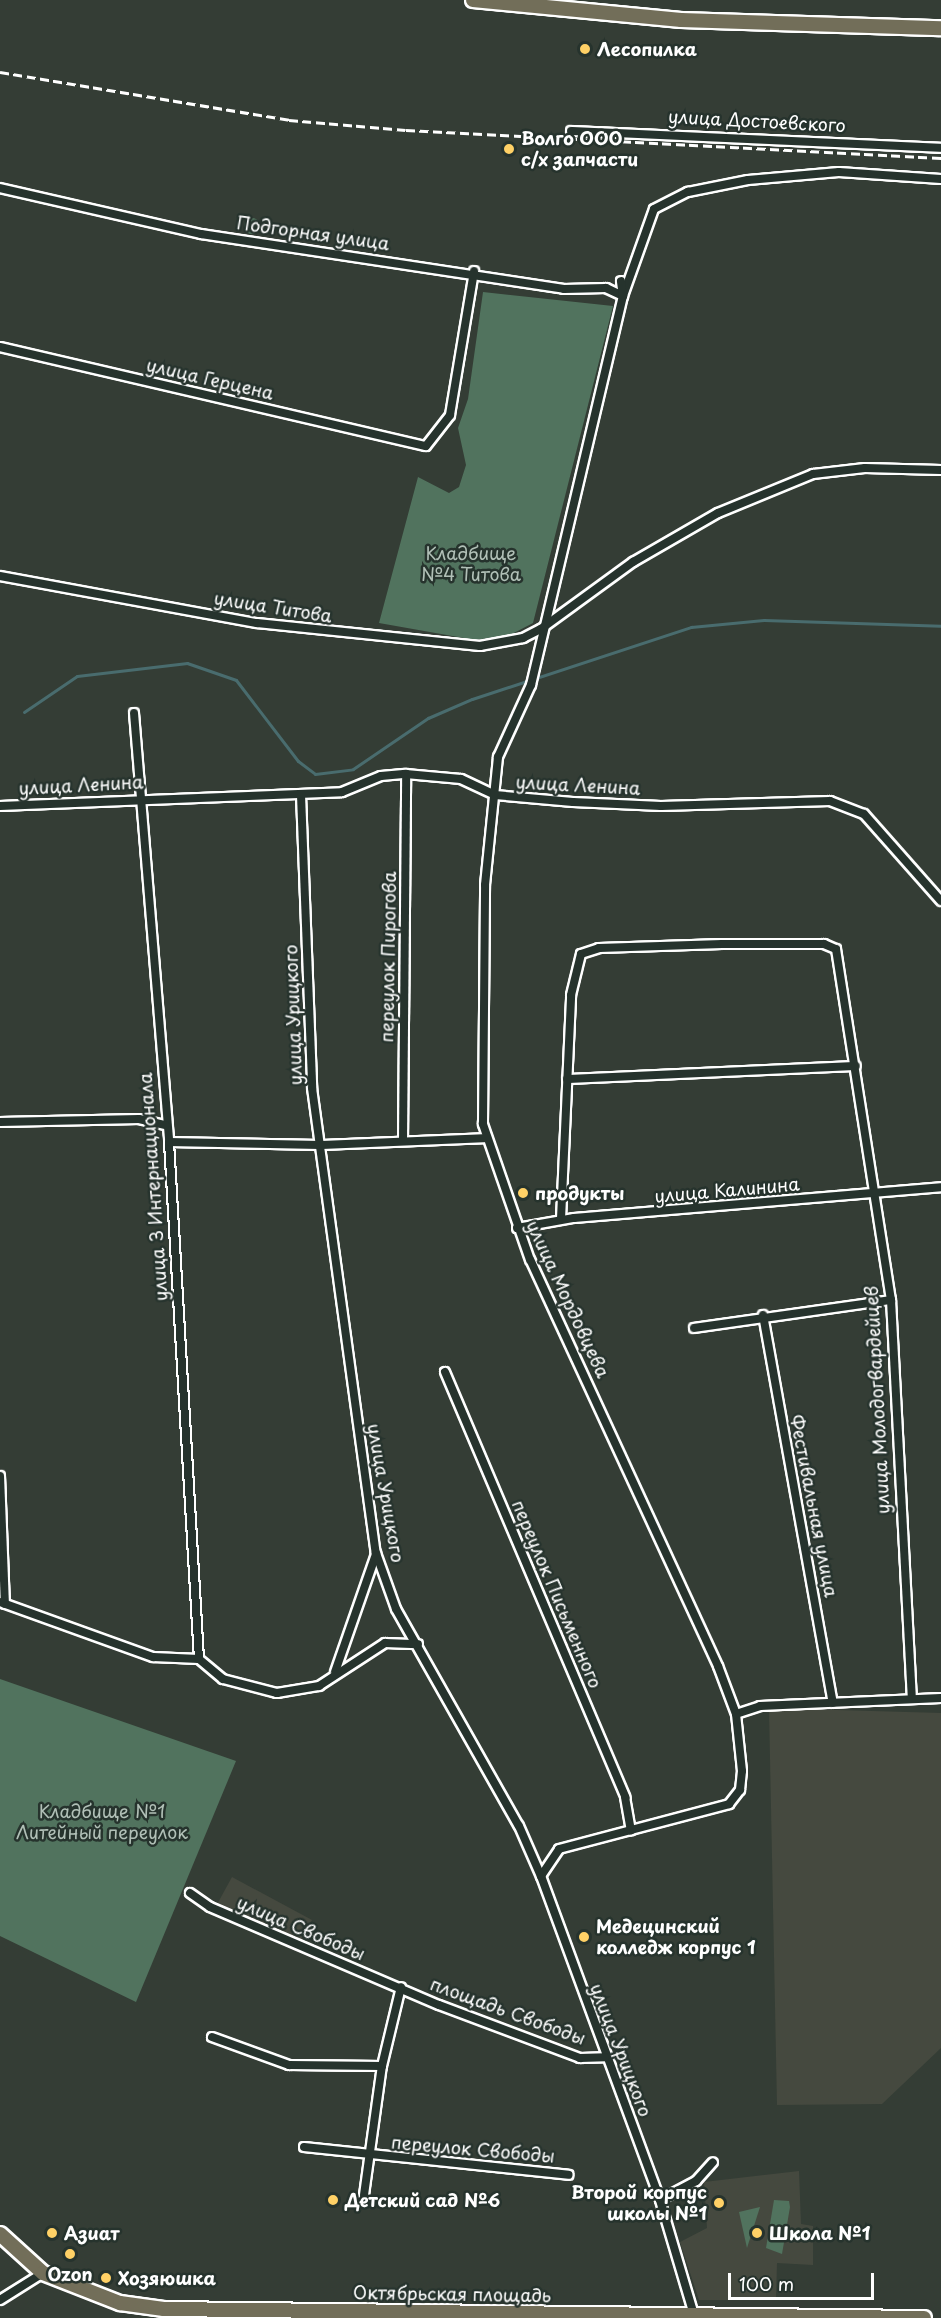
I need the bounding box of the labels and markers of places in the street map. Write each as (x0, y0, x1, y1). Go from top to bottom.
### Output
place label: Лесопилка (597, 38, 697, 60)
marker: Лесопилка (578, 42, 592, 56)
place label: Волго ООО с/х запчасти (521, 128, 639, 170)
marker: Волго ООО с/х запчасти (502, 142, 516, 156)
place label: продукты (535, 1182, 624, 1204)
marker: продукты (516, 1186, 530, 1200)
place label: Медецинский колледж корпус 1 (596, 1916, 759, 1958)
marker: Медецинский колледж корпус 1 (577, 1930, 591, 1944)
place label: Второй корпус школы №1 (570, 2182, 707, 2224)
place label: Детский сад №6 (345, 2189, 501, 2211)
marker: Детский сад №6 (326, 2193, 340, 2207)
marker: Второй корпус школы №1 (712, 2196, 726, 2210)
place label: Азиат (64, 2222, 120, 2244)
place label: Школа №1 (769, 2222, 871, 2244)
marker: Азиат (45, 2226, 59, 2240)
marker: Школа №1 (750, 2226, 764, 2240)
marker: Ozon (63, 2247, 77, 2261)
place label: Ozon (47, 2263, 93, 2285)
place label: Хозяюшка (118, 2267, 216, 2289)
marker: Хозяюшка (99, 2271, 113, 2285)

